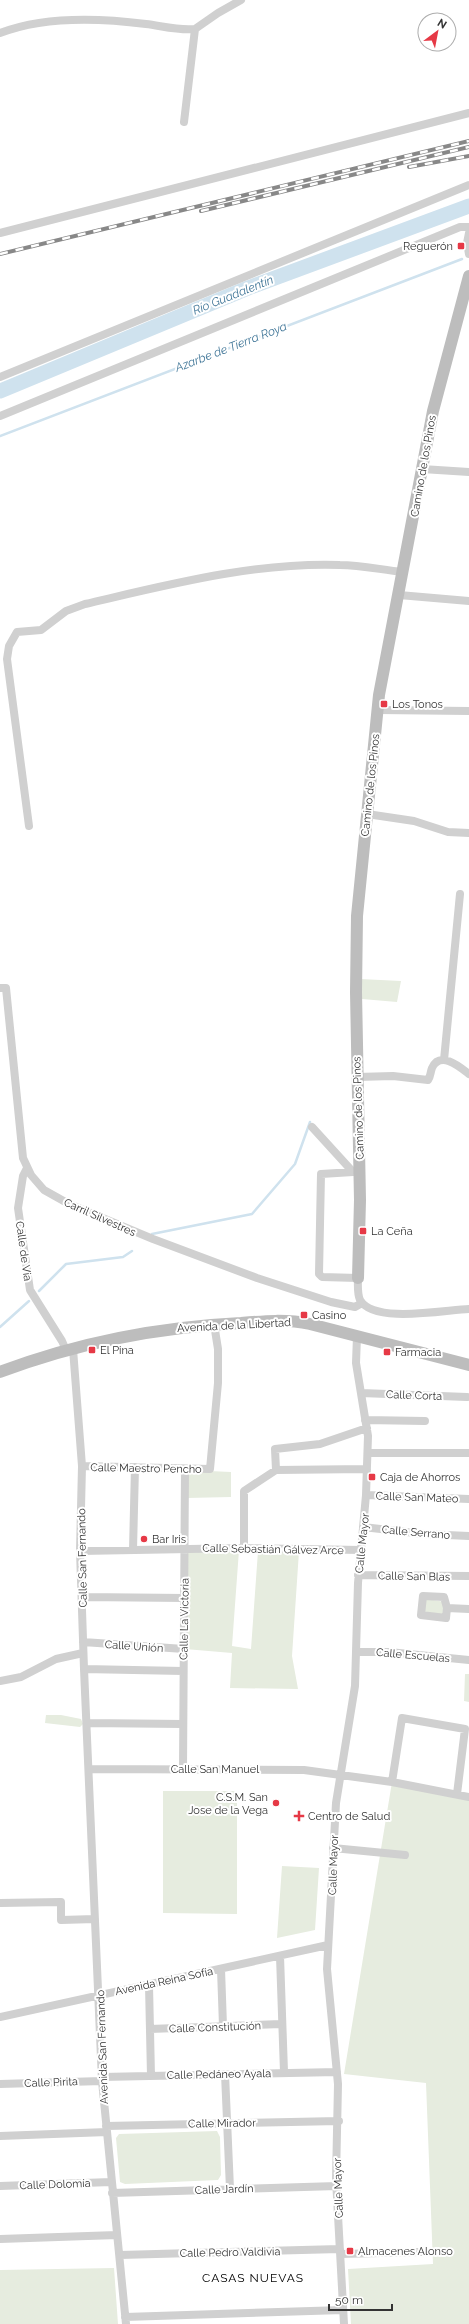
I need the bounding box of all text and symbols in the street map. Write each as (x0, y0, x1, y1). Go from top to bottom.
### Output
north arrow (417, 12, 457, 52)
text: N (435, 16, 449, 32)
place label: Reguerón (403, 240, 453, 253)
marker: Reguerón (456, 241, 466, 251)
water label: Río Guadalentín (191, 272, 276, 318)
water label: Azarbe de Tierra Roya (172, 319, 289, 375)
street label: Camino de los Pinos (408, 414, 439, 518)
place label: Los Tonos (392, 698, 443, 711)
marker: Los Tonos (379, 699, 389, 709)
street label: Camino de los Pinos (359, 733, 382, 837)
street label: Camino de los Pinos (350, 1056, 367, 1160)
street label: Carril Silvestres (62, 1196, 138, 1239)
street label: Calle de Via (13, 1220, 34, 1282)
place label: La Ceña (371, 1225, 413, 1238)
marker: La Ceña (358, 1226, 368, 1236)
place label: Casino (312, 1309, 347, 1322)
marker: Casino (299, 1310, 309, 1320)
street label: Avenida de la Libertad (177, 1316, 291, 1335)
place label: El Pina (100, 1344, 134, 1357)
marker: El Pina (87, 1345, 97, 1355)
place label: Farmacia (395, 1346, 441, 1359)
marker: Farmacia (382, 1347, 392, 1357)
street label: Calle Corta (386, 1388, 442, 1403)
street label: Calle Maestro Pencho (90, 1461, 202, 1476)
place label: Caja de Ahorros (380, 1471, 460, 1484)
marker: Caja de Ahorros (367, 1472, 377, 1482)
street label: Calle San Mateo (375, 1490, 459, 1505)
street label: Calle San Fernando (75, 1508, 90, 1608)
street label: Calle Mayor (353, 1512, 372, 1574)
street label: Calle Serrano (381, 1523, 451, 1542)
place label: Bar Iris (152, 1533, 186, 1546)
marker: Bar Iris (139, 1534, 149, 1544)
street label: Calle Sebastián Gálvez Arce (202, 1542, 344, 1557)
street label: Calle San Blas (378, 1569, 450, 1584)
street label: Calle La Victoria (177, 1578, 192, 1660)
street label: Calle Unión (104, 1638, 164, 1655)
street label: Calle Escuelas (375, 1646, 450, 1665)
street label: Calle San Manuel (171, 1763, 259, 1776)
place label: C.S.M. San Jose de la Vega (188, 1791, 268, 1817)
marker: C.S.M. San Jose de la Vega (271, 1798, 281, 1808)
marker: Centro de Salud (293, 1810, 305, 1822)
place label: Centro de Salud (308, 1810, 390, 1823)
street label: Calle Mayor (326, 1834, 341, 1895)
street label: Avenida Reina Sofía (114, 1965, 214, 1998)
street label: Avenida San Fernando (94, 1989, 111, 2104)
street label: Calle Constitución (169, 2019, 261, 2036)
street label: Calle Pedáneo Ayala (167, 2067, 271, 2082)
street label: Calle Pirita (24, 2075, 78, 2090)
street label: Calle Mirador (188, 2116, 256, 2131)
street label: Calle Mayor (331, 2157, 346, 2218)
street label: Calle Dolomía (19, 2177, 91, 2192)
street label: Calle Jardín (194, 2182, 254, 2197)
street label: Calle Pedro Valdivia (179, 2245, 281, 2260)
place label: Almacenes Alonso (358, 2245, 453, 2258)
marker: Almacenes Alonso (345, 2246, 355, 2256)
district label: CASAS NUEVAS (202, 2271, 304, 2285)
scale bar (329, 2286, 392, 2312)
text: 50 m (335, 2293, 363, 2307)

